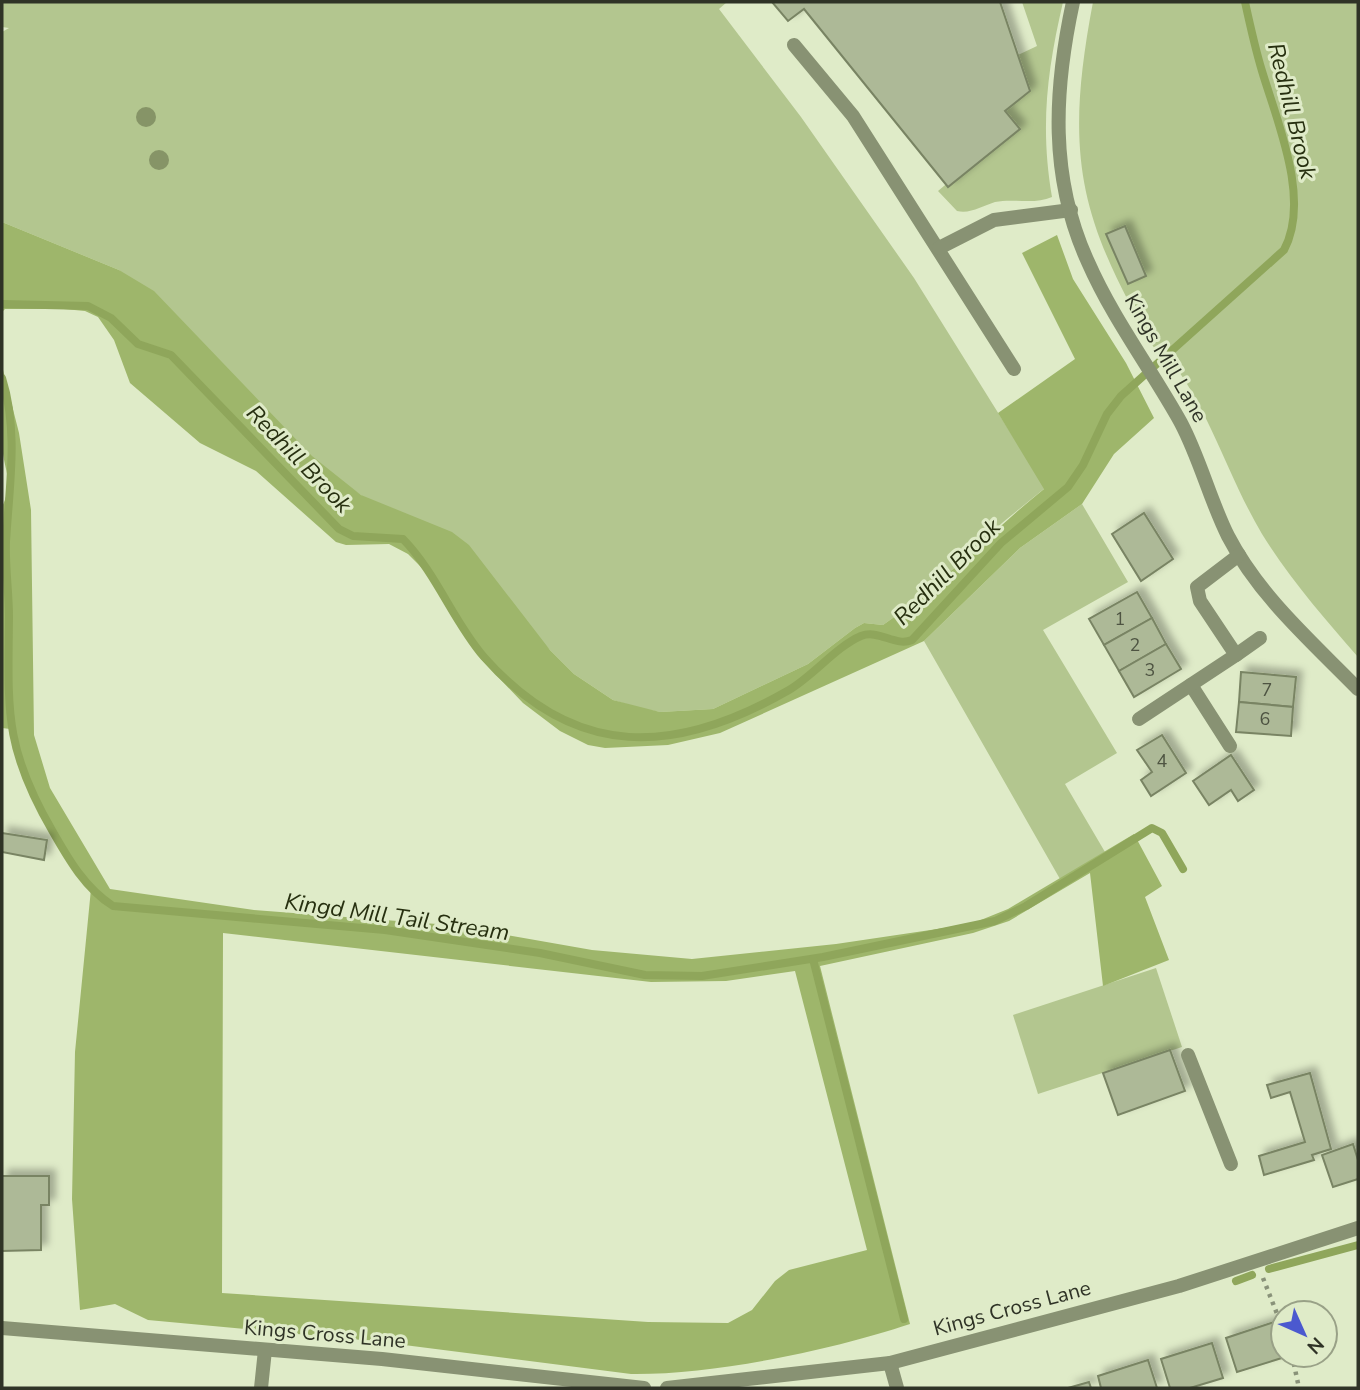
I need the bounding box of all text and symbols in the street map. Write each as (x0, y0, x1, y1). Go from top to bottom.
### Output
water label: Redhill Brook (1260, 40, 1324, 183)
street label: Kings Mill Lane (1118, 289, 1214, 427)
water label: Redhill Brook (239, 398, 359, 520)
water label: Redhill Brook (887, 511, 1008, 632)
house number: 1 (1115, 607, 1125, 631)
house number: 2 (1130, 633, 1140, 657)
house number: 3 (1145, 658, 1155, 682)
house number: 7 (1262, 678, 1272, 702)
house number: 6 (1260, 707, 1270, 731)
house number: 4 (1157, 749, 1168, 773)
water label: Kingd Mill Tail Stream (283, 886, 511, 948)
street label: Kings Cross Lane (930, 1273, 1094, 1343)
north arrow (1269, 1299, 1339, 1369)
street label: Kings Cross Lane (243, 1313, 407, 1355)
text: N (1301, 1331, 1330, 1360)

